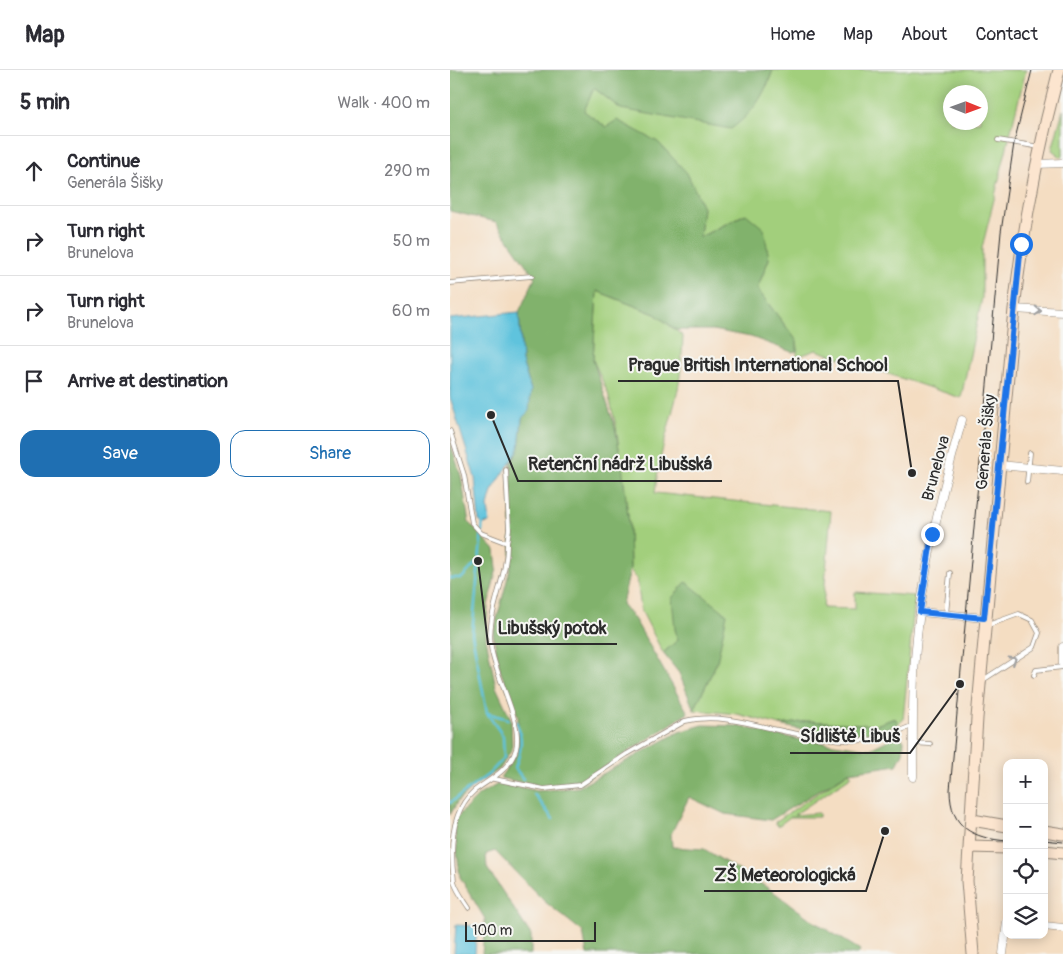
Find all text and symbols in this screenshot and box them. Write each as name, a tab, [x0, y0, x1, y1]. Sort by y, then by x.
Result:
text: Map	[25, 20, 65, 49]
text: Home	[770, 23, 815, 46]
text: Map	[843, 23, 873, 46]
text: About	[901, 23, 947, 46]
text: Contact	[975, 23, 1038, 46]
north arrow	[943, 85, 988, 130]
text: 5 min	[20, 89, 70, 116]
text: Walk · 400 m	[337, 93, 430, 113]
text: Continue	[67, 149, 140, 173]
icon: ahead	[20, 157, 48, 185]
text: 290 m	[384, 161, 430, 181]
text: Generála Šišky	[67, 173, 163, 193]
text: Turn right	[67, 219, 145, 243]
icon: right	[20, 227, 48, 255]
text: 50 m	[393, 231, 430, 251]
route start	[1010, 233, 1033, 256]
text: Brunelova	[67, 243, 134, 263]
text: Turn right	[67, 289, 145, 313]
icon: right	[20, 297, 48, 325]
text: 60 m	[392, 301, 430, 321]
one-way arrow	[1034, 306, 1042, 317]
text: Brunelova	[67, 313, 134, 333]
callout: Prague British International School	[618, 348, 898, 381]
text: Prague British International School	[628, 354, 888, 377]
icon: arrive	[20, 367, 48, 395]
text: Arrive at destination	[67, 369, 228, 393]
street label: Generála Šišky	[971, 393, 1000, 491]
button: Save	[20, 430, 220, 477]
button: Share	[230, 430, 430, 477]
street label: Brunelova	[918, 433, 954, 503]
callout: Retenční nádrž Libušská	[518, 448, 722, 481]
text: Retenční nádrž Libušská	[528, 453, 713, 476]
route end	[921, 523, 944, 546]
callout: Libušský potok	[488, 611, 617, 644]
text: Libušský potok	[497, 617, 607, 640]
one-way arrow	[1007, 657, 1016, 667]
callout: Sídliště Libuš	[790, 720, 910, 753]
text: Sídliště Libuš	[800, 725, 901, 748]
map controls	[1003, 759, 1048, 939]
button: +	[1003, 759, 1048, 804]
button: −	[1003, 804, 1048, 849]
button: locate	[1003, 849, 1048, 894]
callout: ZŠ Meteorologická	[704, 858, 866, 891]
text: ZŠ Meteorologická	[714, 863, 856, 887]
button: layers	[1003, 894, 1048, 939]
scale bar	[465, 919, 596, 942]
text: 100 m	[472, 922, 512, 939]

